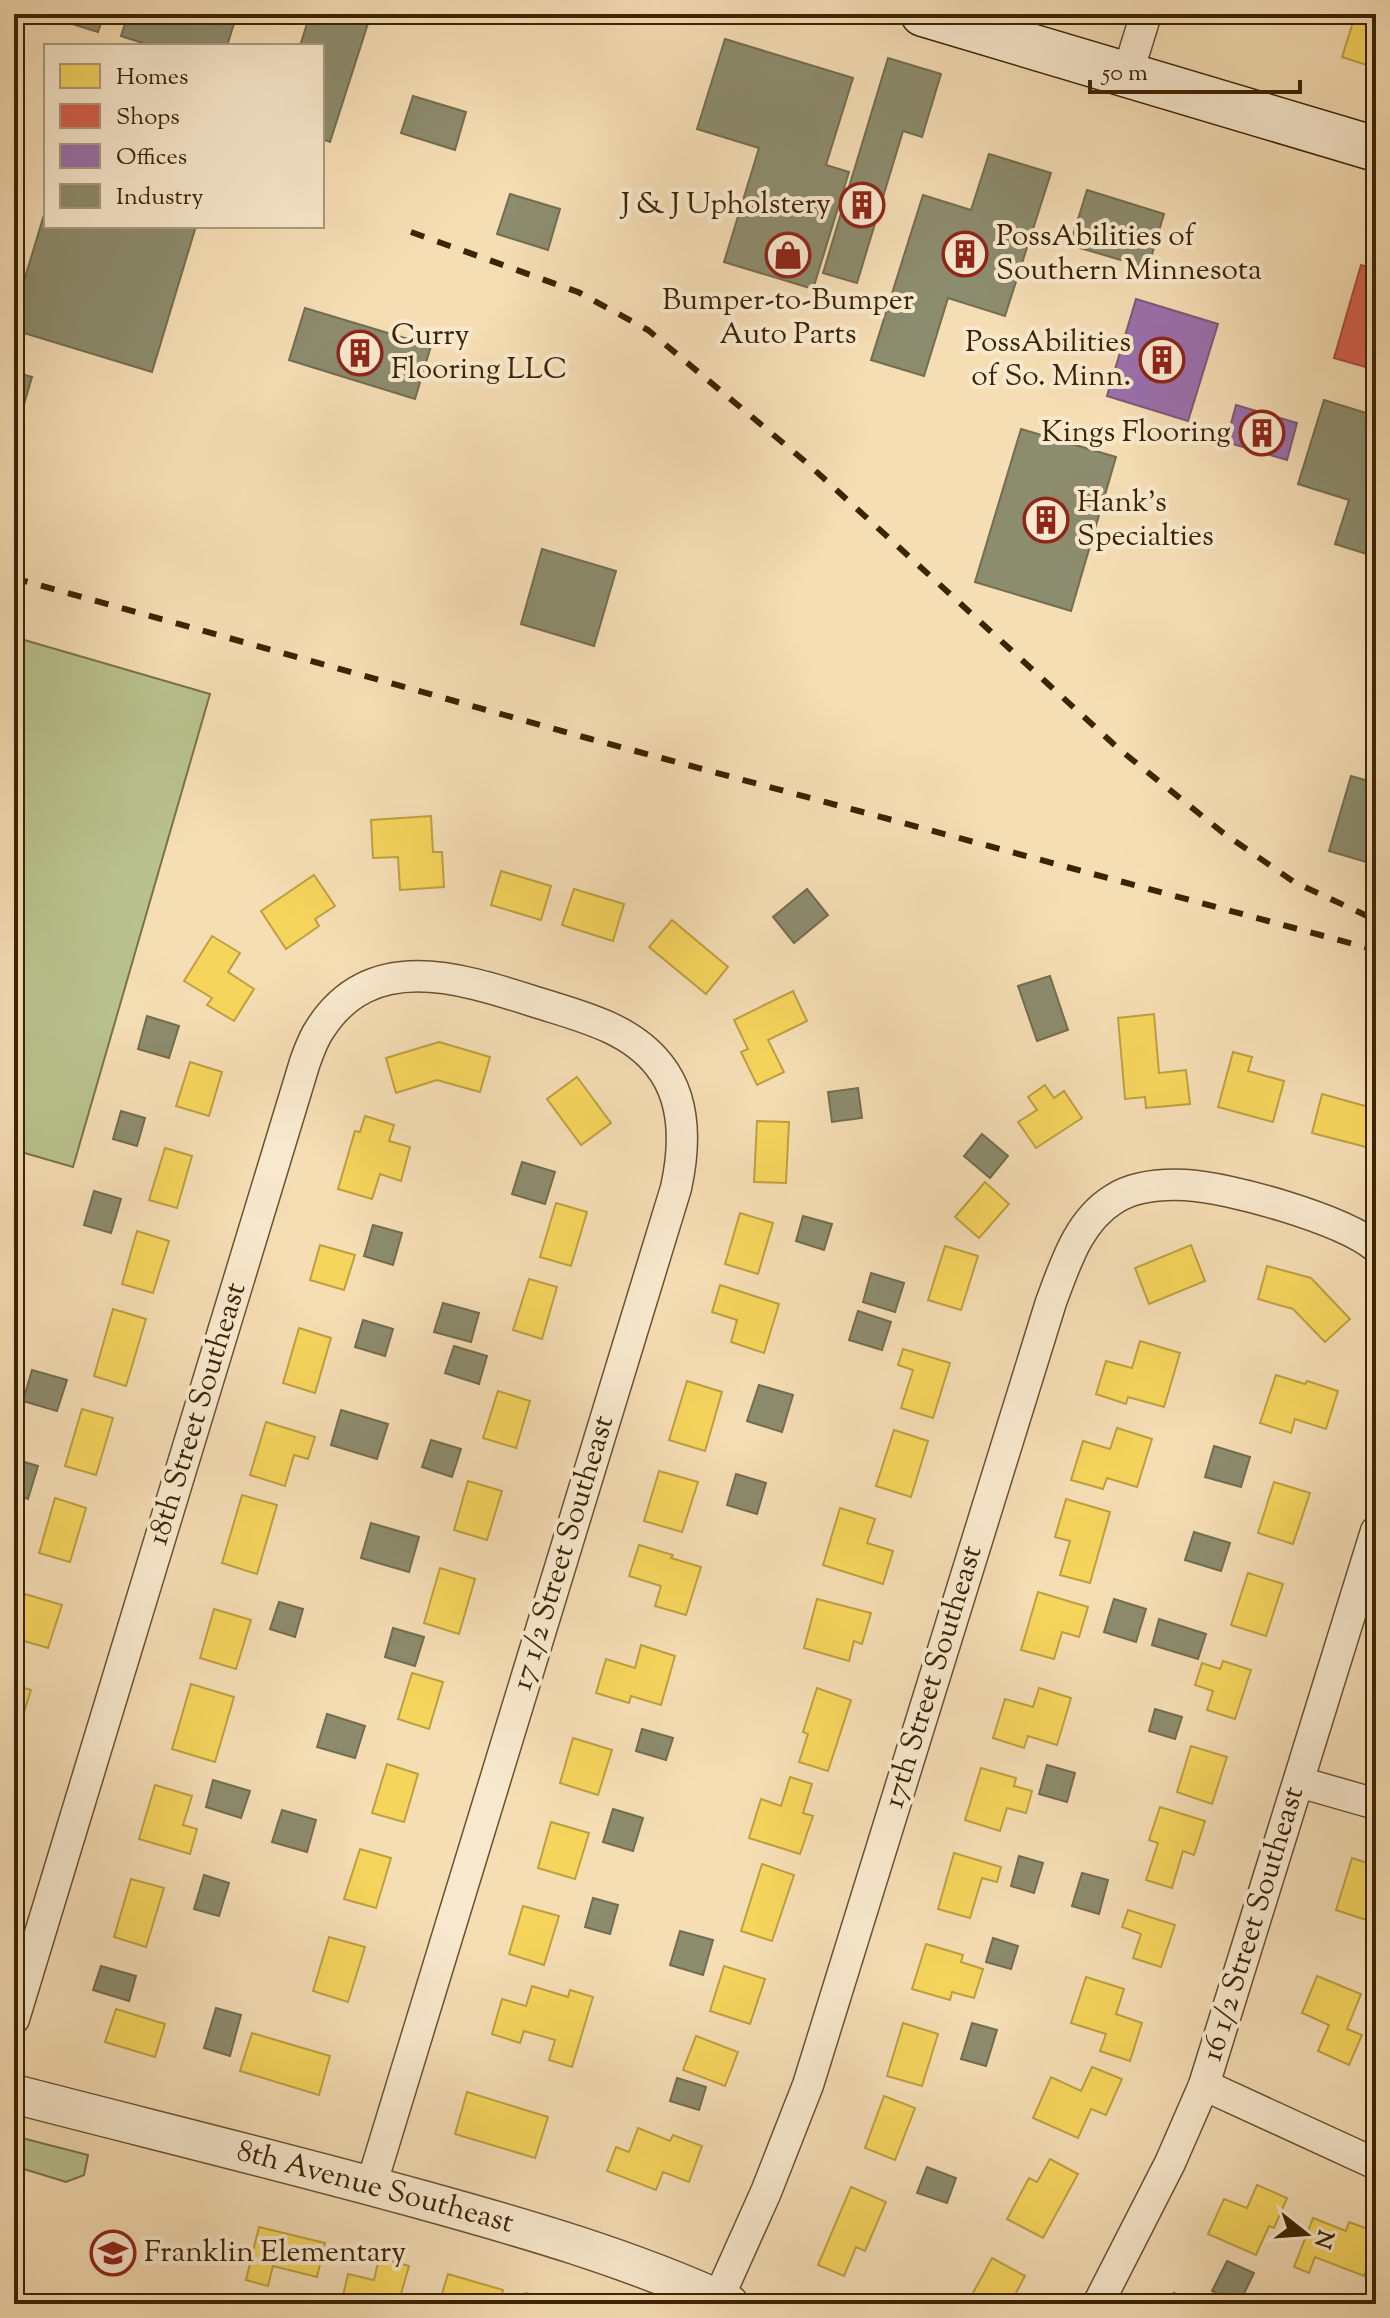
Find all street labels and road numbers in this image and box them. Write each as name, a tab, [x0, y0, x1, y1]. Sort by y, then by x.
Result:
street label: 18th Street Southeast	[138, 1278, 258, 1550]
street label: 17 1/2 Street Southeast	[502, 1410, 626, 1696]
street label: 17th Street Southeast	[874, 1540, 994, 1814]
street label: 16 1/2 Street Southeast	[1192, 1781, 1316, 2067]
street label: 8th Avenue Southeast	[232, 2130, 518, 2246]

